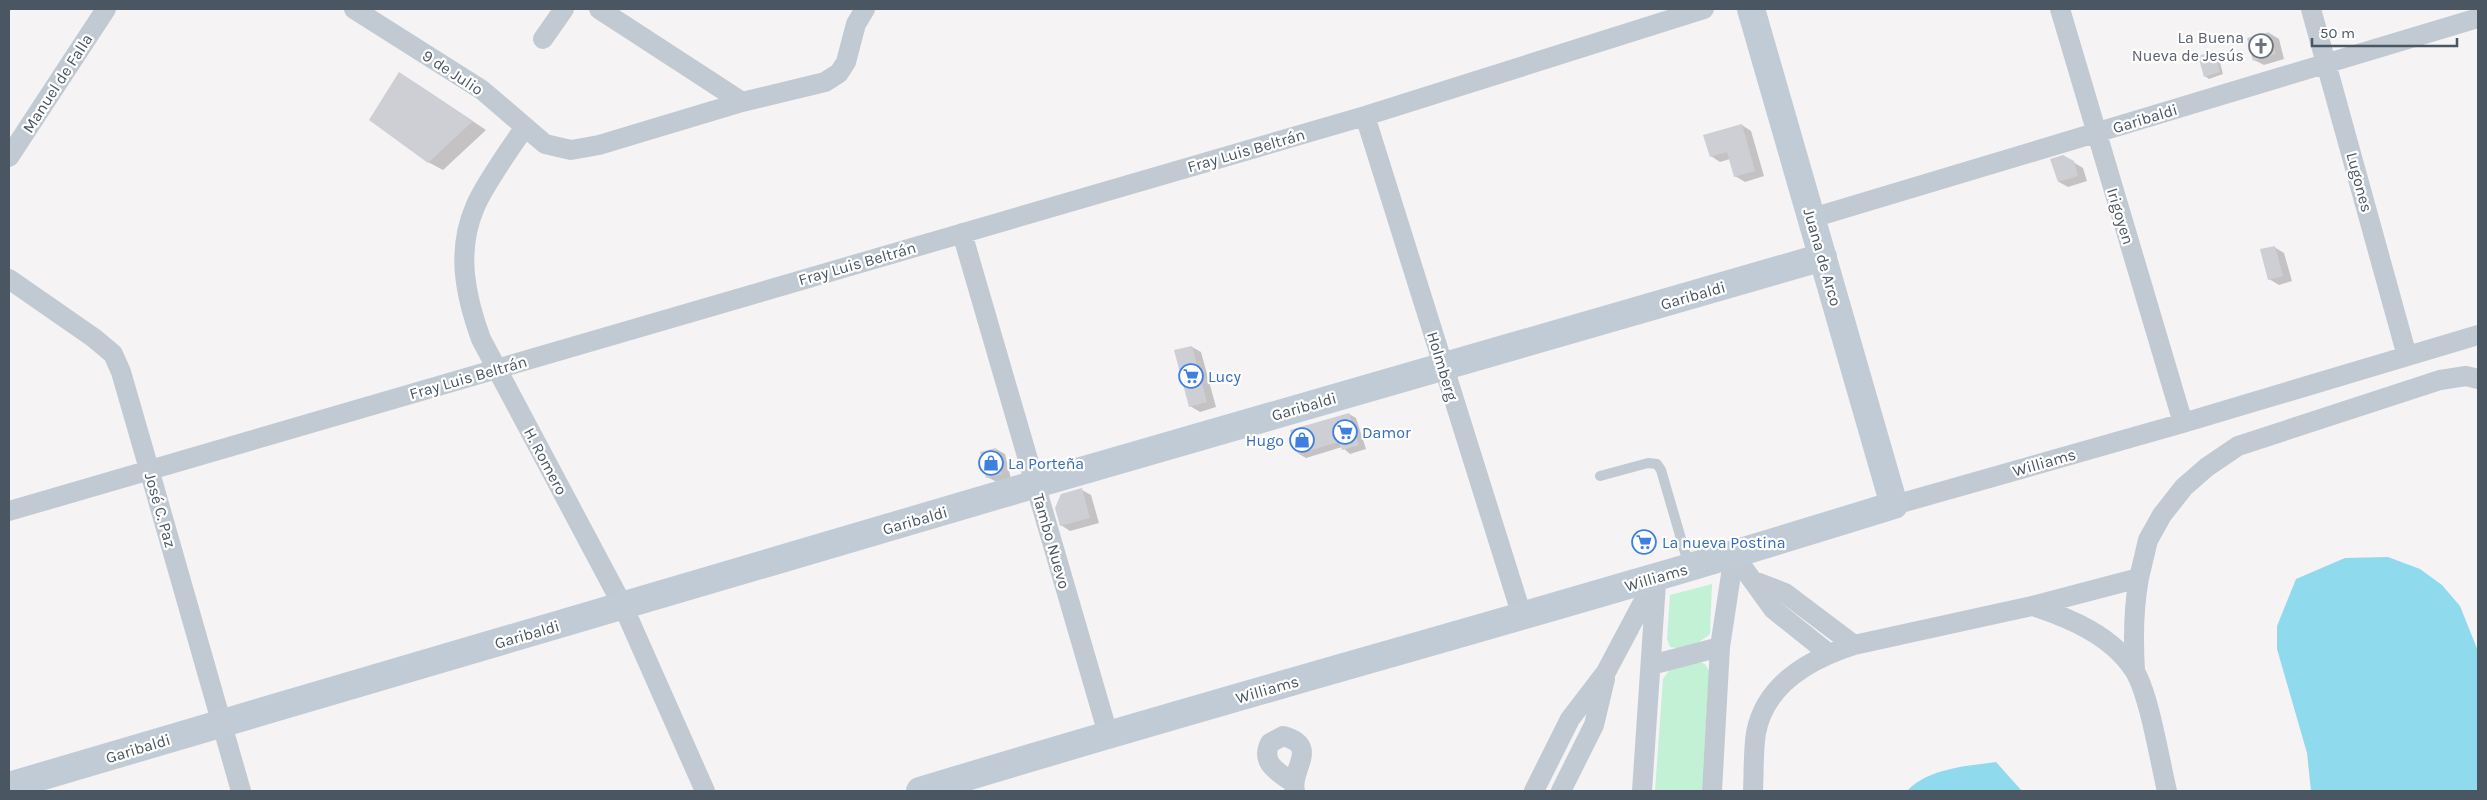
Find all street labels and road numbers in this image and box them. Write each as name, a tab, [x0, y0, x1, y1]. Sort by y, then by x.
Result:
street label: Manuel de Falla	[18, 30, 97, 136]
street label: 9 de Julio	[419, 46, 487, 99]
street label: Garibaldi	[2110, 100, 2180, 137]
street label: Fray Luis Beltrán	[1185, 125, 1307, 176]
street label: Lugones	[2342, 150, 2377, 214]
street label: Irigoyen	[2103, 186, 2138, 247]
street label: Juana de Arco	[1800, 206, 1846, 308]
street label: Fray Luis Beltrán	[796, 238, 918, 289]
street label: Garibaldi	[1658, 277, 1728, 314]
street label: Holmberg	[1423, 329, 1462, 403]
street label: Fray Luis Beltrán	[407, 352, 529, 403]
street label: Garibaldi	[1269, 388, 1339, 425]
street label: H. Romero	[520, 424, 571, 498]
street label: Williams	[2010, 444, 2078, 481]
street label: José C. Paz	[141, 470, 180, 550]
street label: Tambo Nuevo	[1029, 491, 1074, 591]
street label: Garibaldi	[880, 502, 950, 539]
street label: Williams	[1622, 559, 1690, 596]
street label: Garibaldi	[492, 616, 562, 653]
street label: Williams	[1233, 671, 1301, 708]
street label: Garibaldi	[103, 730, 173, 767]

